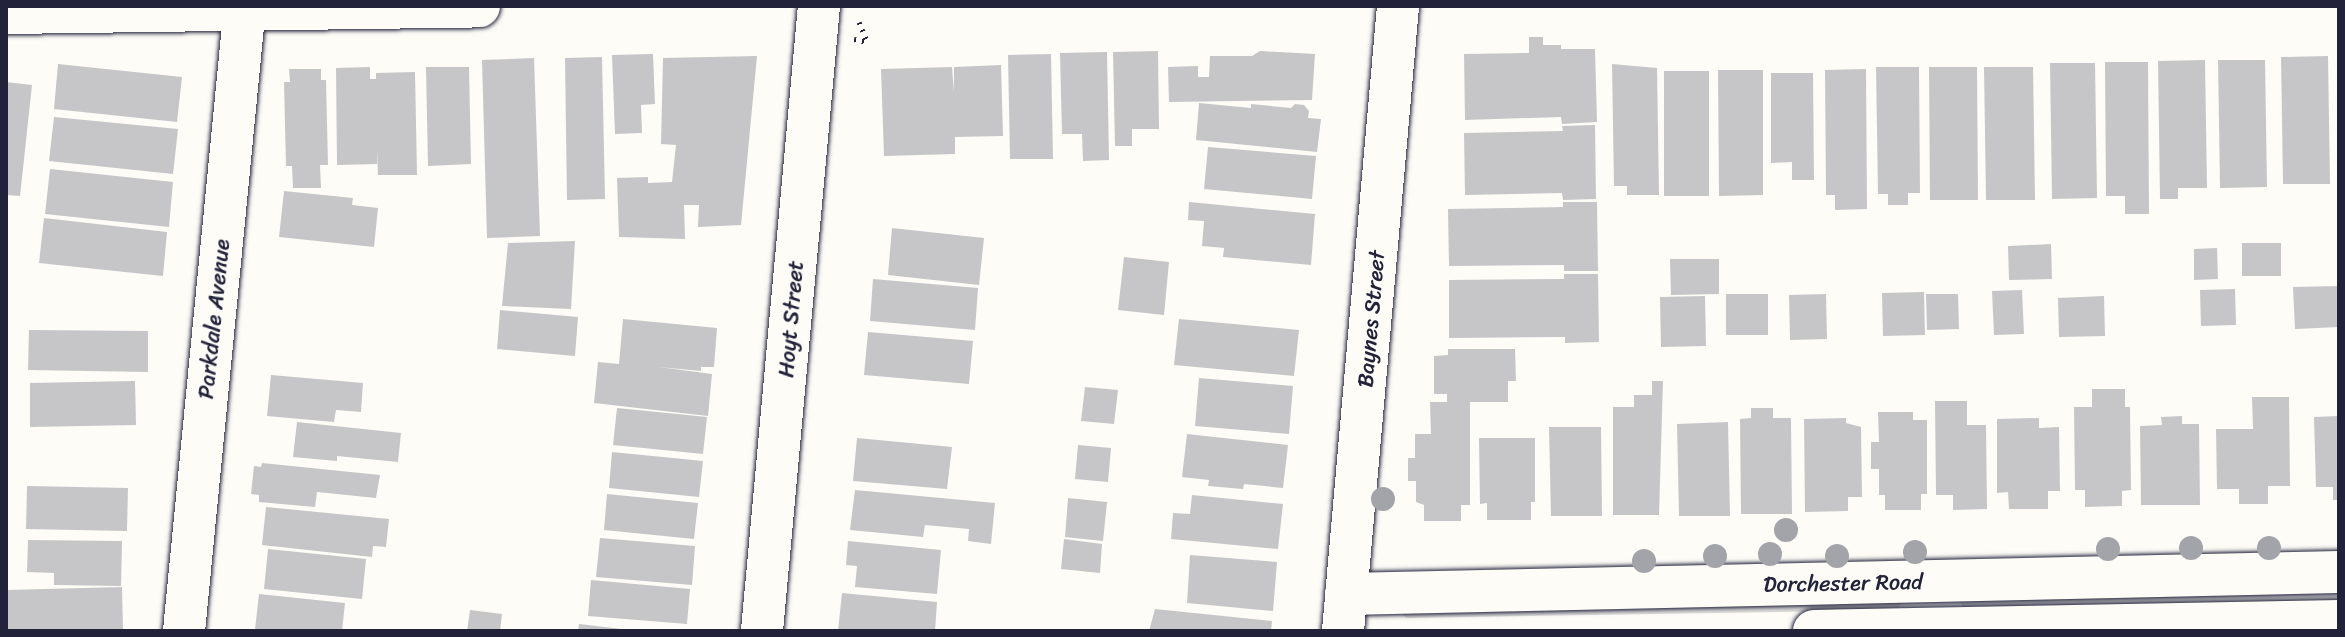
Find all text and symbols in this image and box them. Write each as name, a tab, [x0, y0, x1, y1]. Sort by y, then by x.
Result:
street label: Parkdale Avenue	[192, 238, 236, 400]
street label: Baynes Street	[1352, 249, 1390, 389]
street label: Hoyt Street	[773, 259, 809, 379]
street label: Dorchester Road	[1763, 568, 1923, 598]

